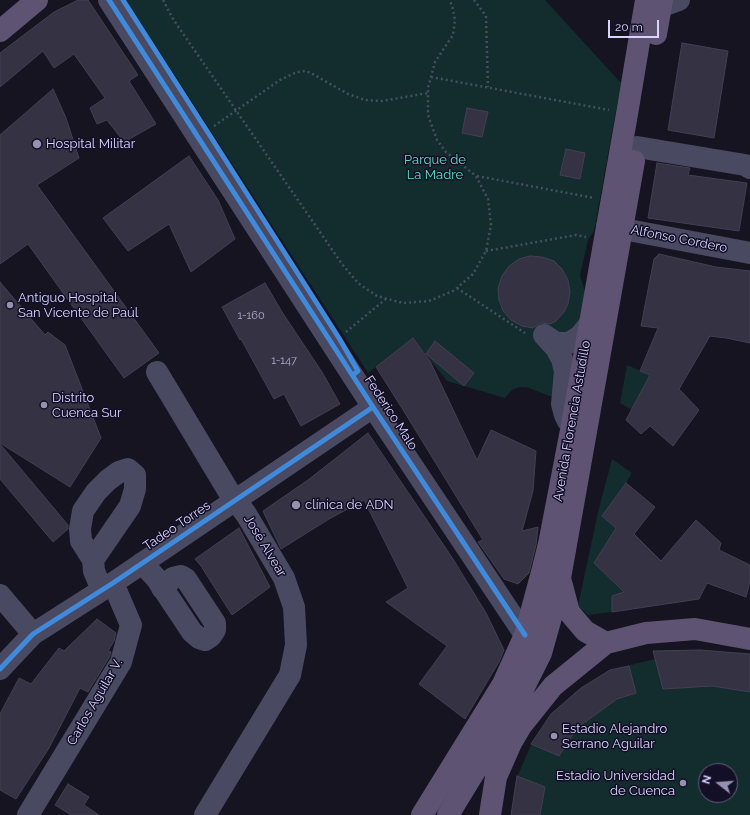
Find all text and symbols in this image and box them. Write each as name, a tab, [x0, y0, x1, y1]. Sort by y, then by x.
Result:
scale bar	[610, 12, 661, 38]
text: 20 m	[615, 20, 643, 34]
place label: Hospital Militar	[46, 136, 135, 152]
marker: Hospital Militar	[31, 138, 43, 150]
park label: Parque de La Madre	[404, 152, 466, 183]
street label: Alfonso Cordero	[629, 222, 729, 256]
place label: Antiguo Hospital San Vicente de Paúl	[18, 290, 138, 321]
marker: Antiguo Hospital San Vicente de Paúl	[5, 300, 15, 310]
house number: 1-160	[237, 309, 265, 323]
street label: Avenida Florencia Astudillo	[550, 339, 594, 503]
house number: 1-147	[271, 354, 297, 368]
street label: Federico Malo	[361, 373, 421, 453]
place label: Distrito Cuenca Sur	[52, 390, 122, 421]
marker: Distrito Cuenca Sur	[39, 400, 49, 410]
place label: clínica de ADN	[305, 497, 394, 513]
street label: Tadeo Torres	[141, 498, 213, 554]
marker: clínica de ADN	[290, 499, 302, 511]
street label: José Alvear	[241, 512, 289, 580]
street label: Carlos Aguilar V.	[64, 656, 126, 748]
place label: Estadio Alejandro Serrano Aguilar	[562, 721, 667, 752]
marker: Estadio Alejandro Serrano Aguilar	[549, 731, 559, 741]
north arrow	[698, 763, 738, 803]
place label: Estadio Universidad de Cuenca	[556, 768, 675, 799]
text: N	[700, 774, 714, 786]
marker: Estadio Universidad de Cuenca	[678, 778, 688, 788]

